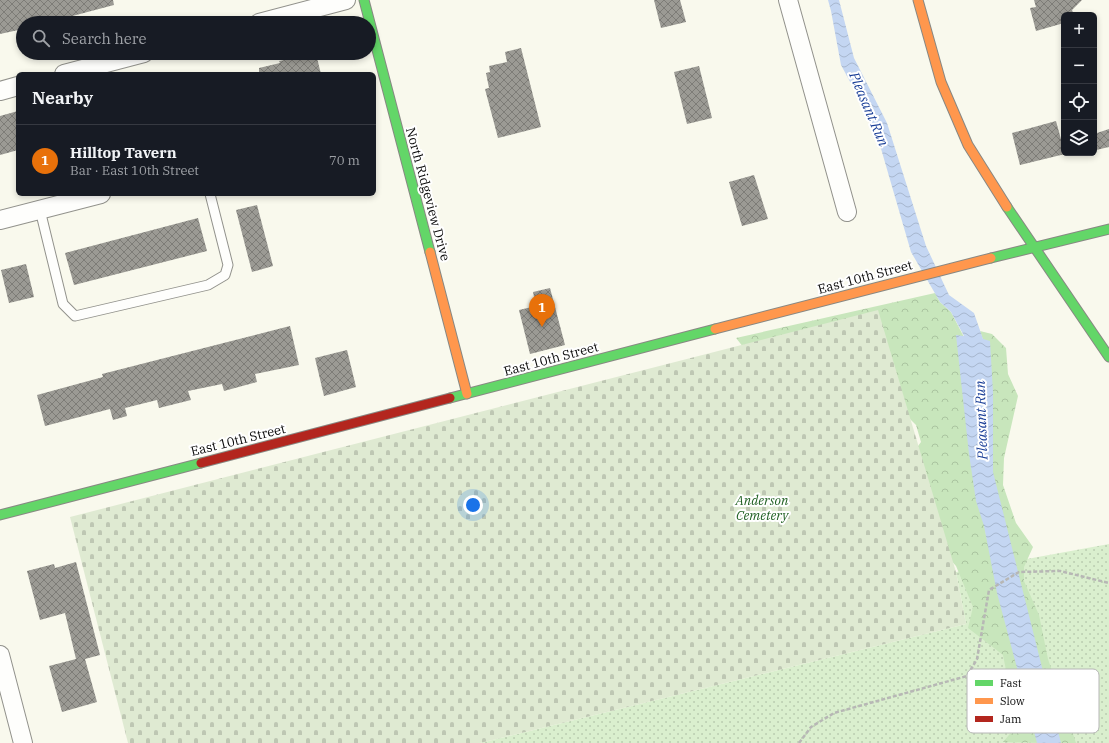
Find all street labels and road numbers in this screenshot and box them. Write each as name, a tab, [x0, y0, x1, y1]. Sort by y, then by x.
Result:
street label: North Ridgeview Drive	[402, 125, 454, 263]
street label: East 10th Street	[816, 256, 915, 298]
street label: East 10th Street	[502, 338, 601, 380]
street label: East 10th Street	[189, 420, 288, 460]

